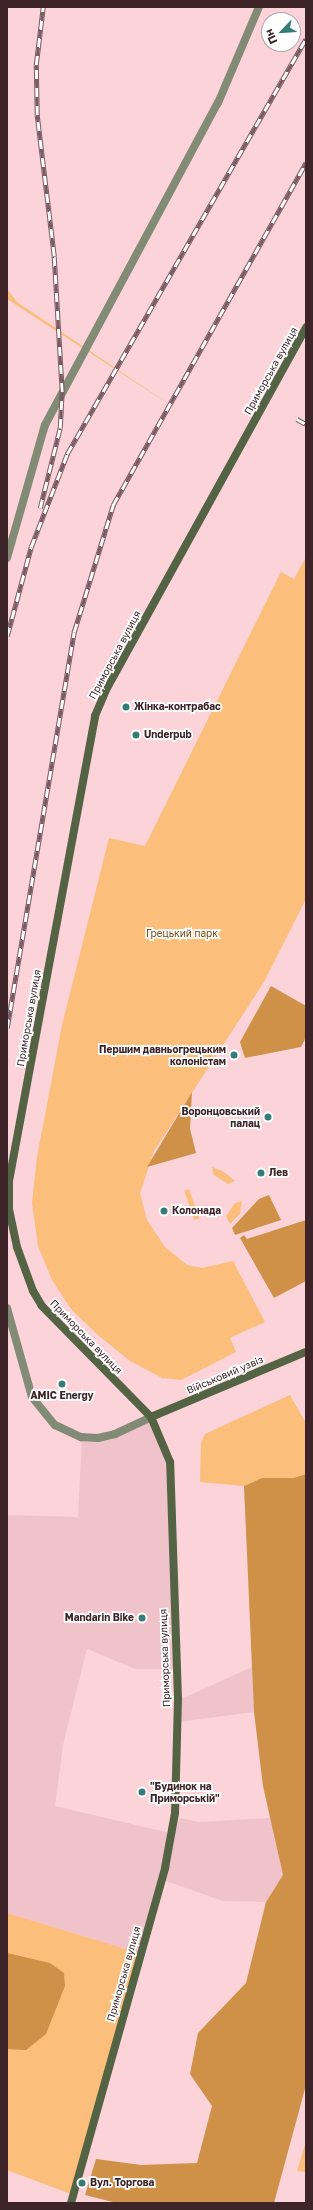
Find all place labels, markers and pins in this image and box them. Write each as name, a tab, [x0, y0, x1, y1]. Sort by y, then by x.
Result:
place label: Жінка-контрабас	[134, 701, 221, 713]
marker: Жінка-контрабас	[121, 702, 131, 712]
place label: Underpub	[144, 729, 192, 741]
marker: Underpub	[131, 730, 141, 740]
place label: Першим давньогрецьким колоністам	[99, 1043, 226, 1066]
marker: Першим давньогрецьким колоністам	[229, 1050, 239, 1060]
place label: Воронцовський палац	[181, 1105, 260, 1128]
marker: Воронцовський палац	[263, 1112, 273, 1122]
place label: Лев	[269, 1167, 288, 1179]
marker: Лев	[256, 1168, 266, 1178]
place label: Колонада	[172, 1205, 221, 1217]
marker: Колонада	[159, 1206, 169, 1216]
marker: AMIC Energy	[57, 1379, 67, 1389]
place label: AMIC Energy	[30, 1390, 94, 1402]
place label: Mandarin Bike	[65, 1612, 134, 1624]
marker: Mandarin Bike	[137, 1613, 147, 1623]
place label: "Будинок на Приморській"	[150, 1780, 220, 1804]
marker: "Будинок на Приморській"	[137, 1787, 147, 1797]
place label: Вул. Торгова	[90, 2177, 154, 2189]
marker: Вул. Торгова	[77, 2178, 87, 2188]

